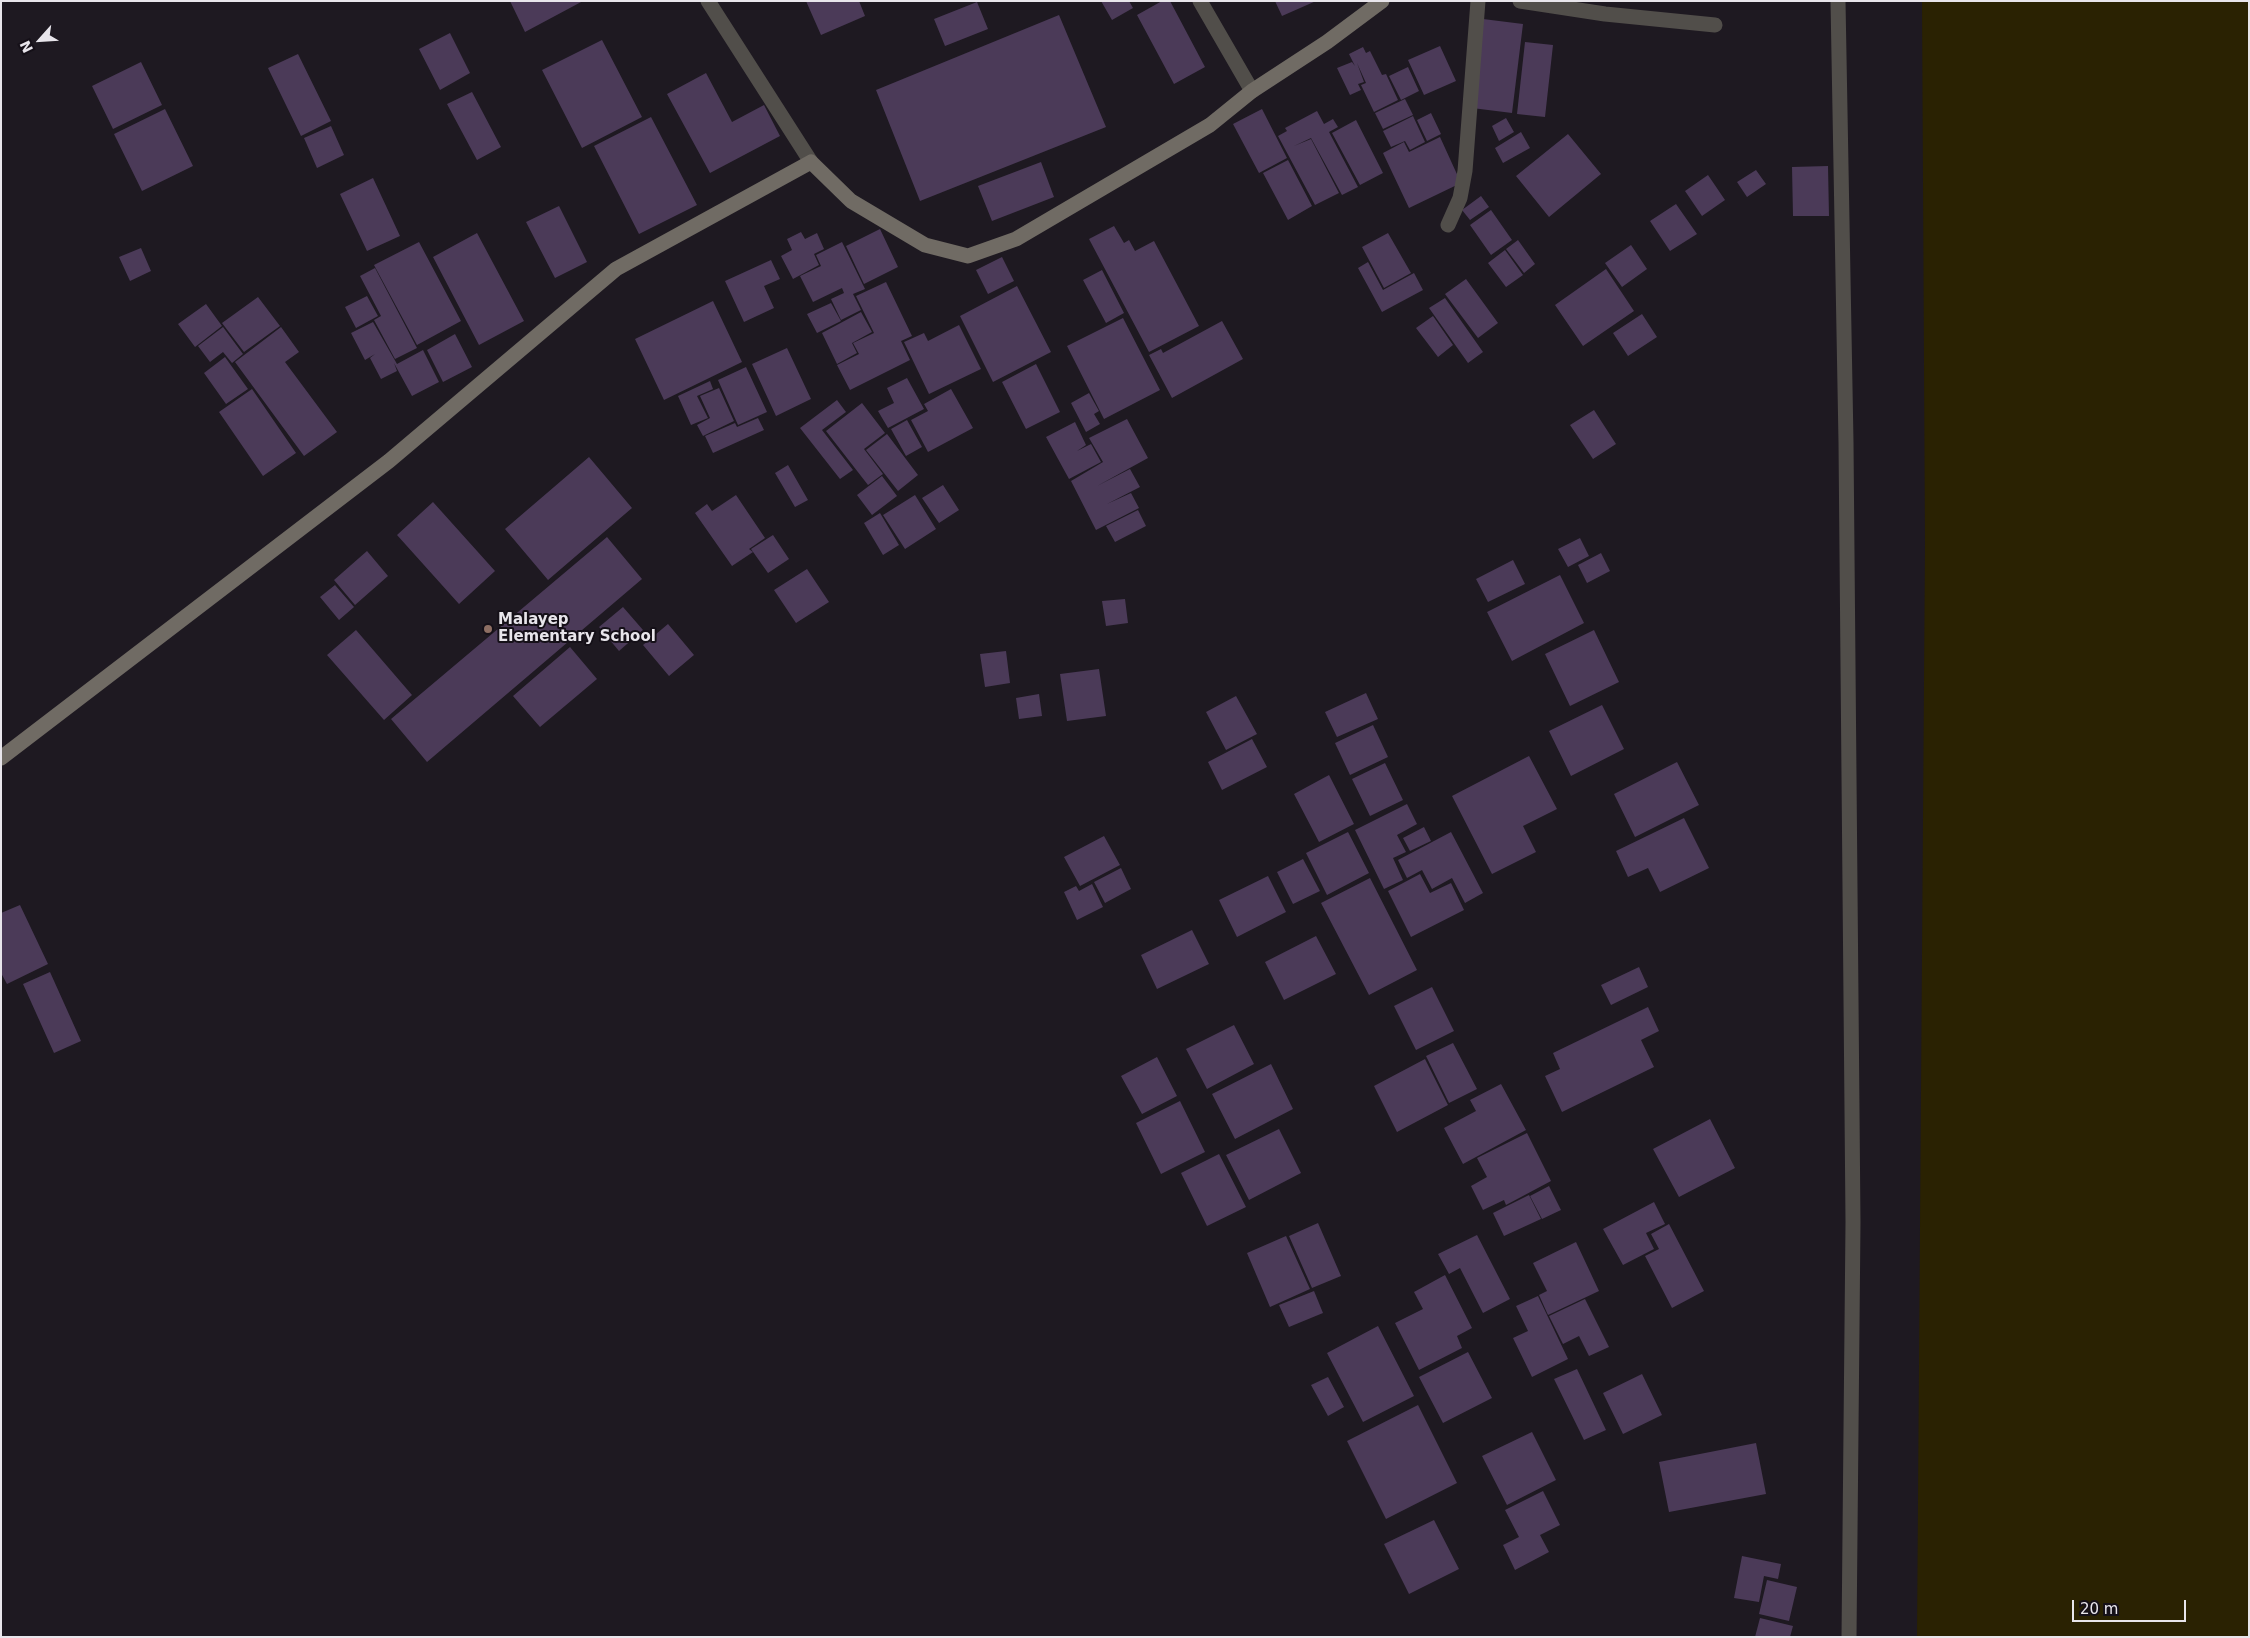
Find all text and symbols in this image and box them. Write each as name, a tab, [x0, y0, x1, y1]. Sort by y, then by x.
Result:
north arrow	[15, 15, 65, 65]
text: N	[17, 38, 36, 55]
place label: Malayep Elementary School	[498, 611, 656, 646]
marker: Malayep Elementary School	[482, 623, 494, 635]
scale bar	[2075, 1590, 2189, 1622]
text: 20 m	[2080, 1600, 2118, 1618]

